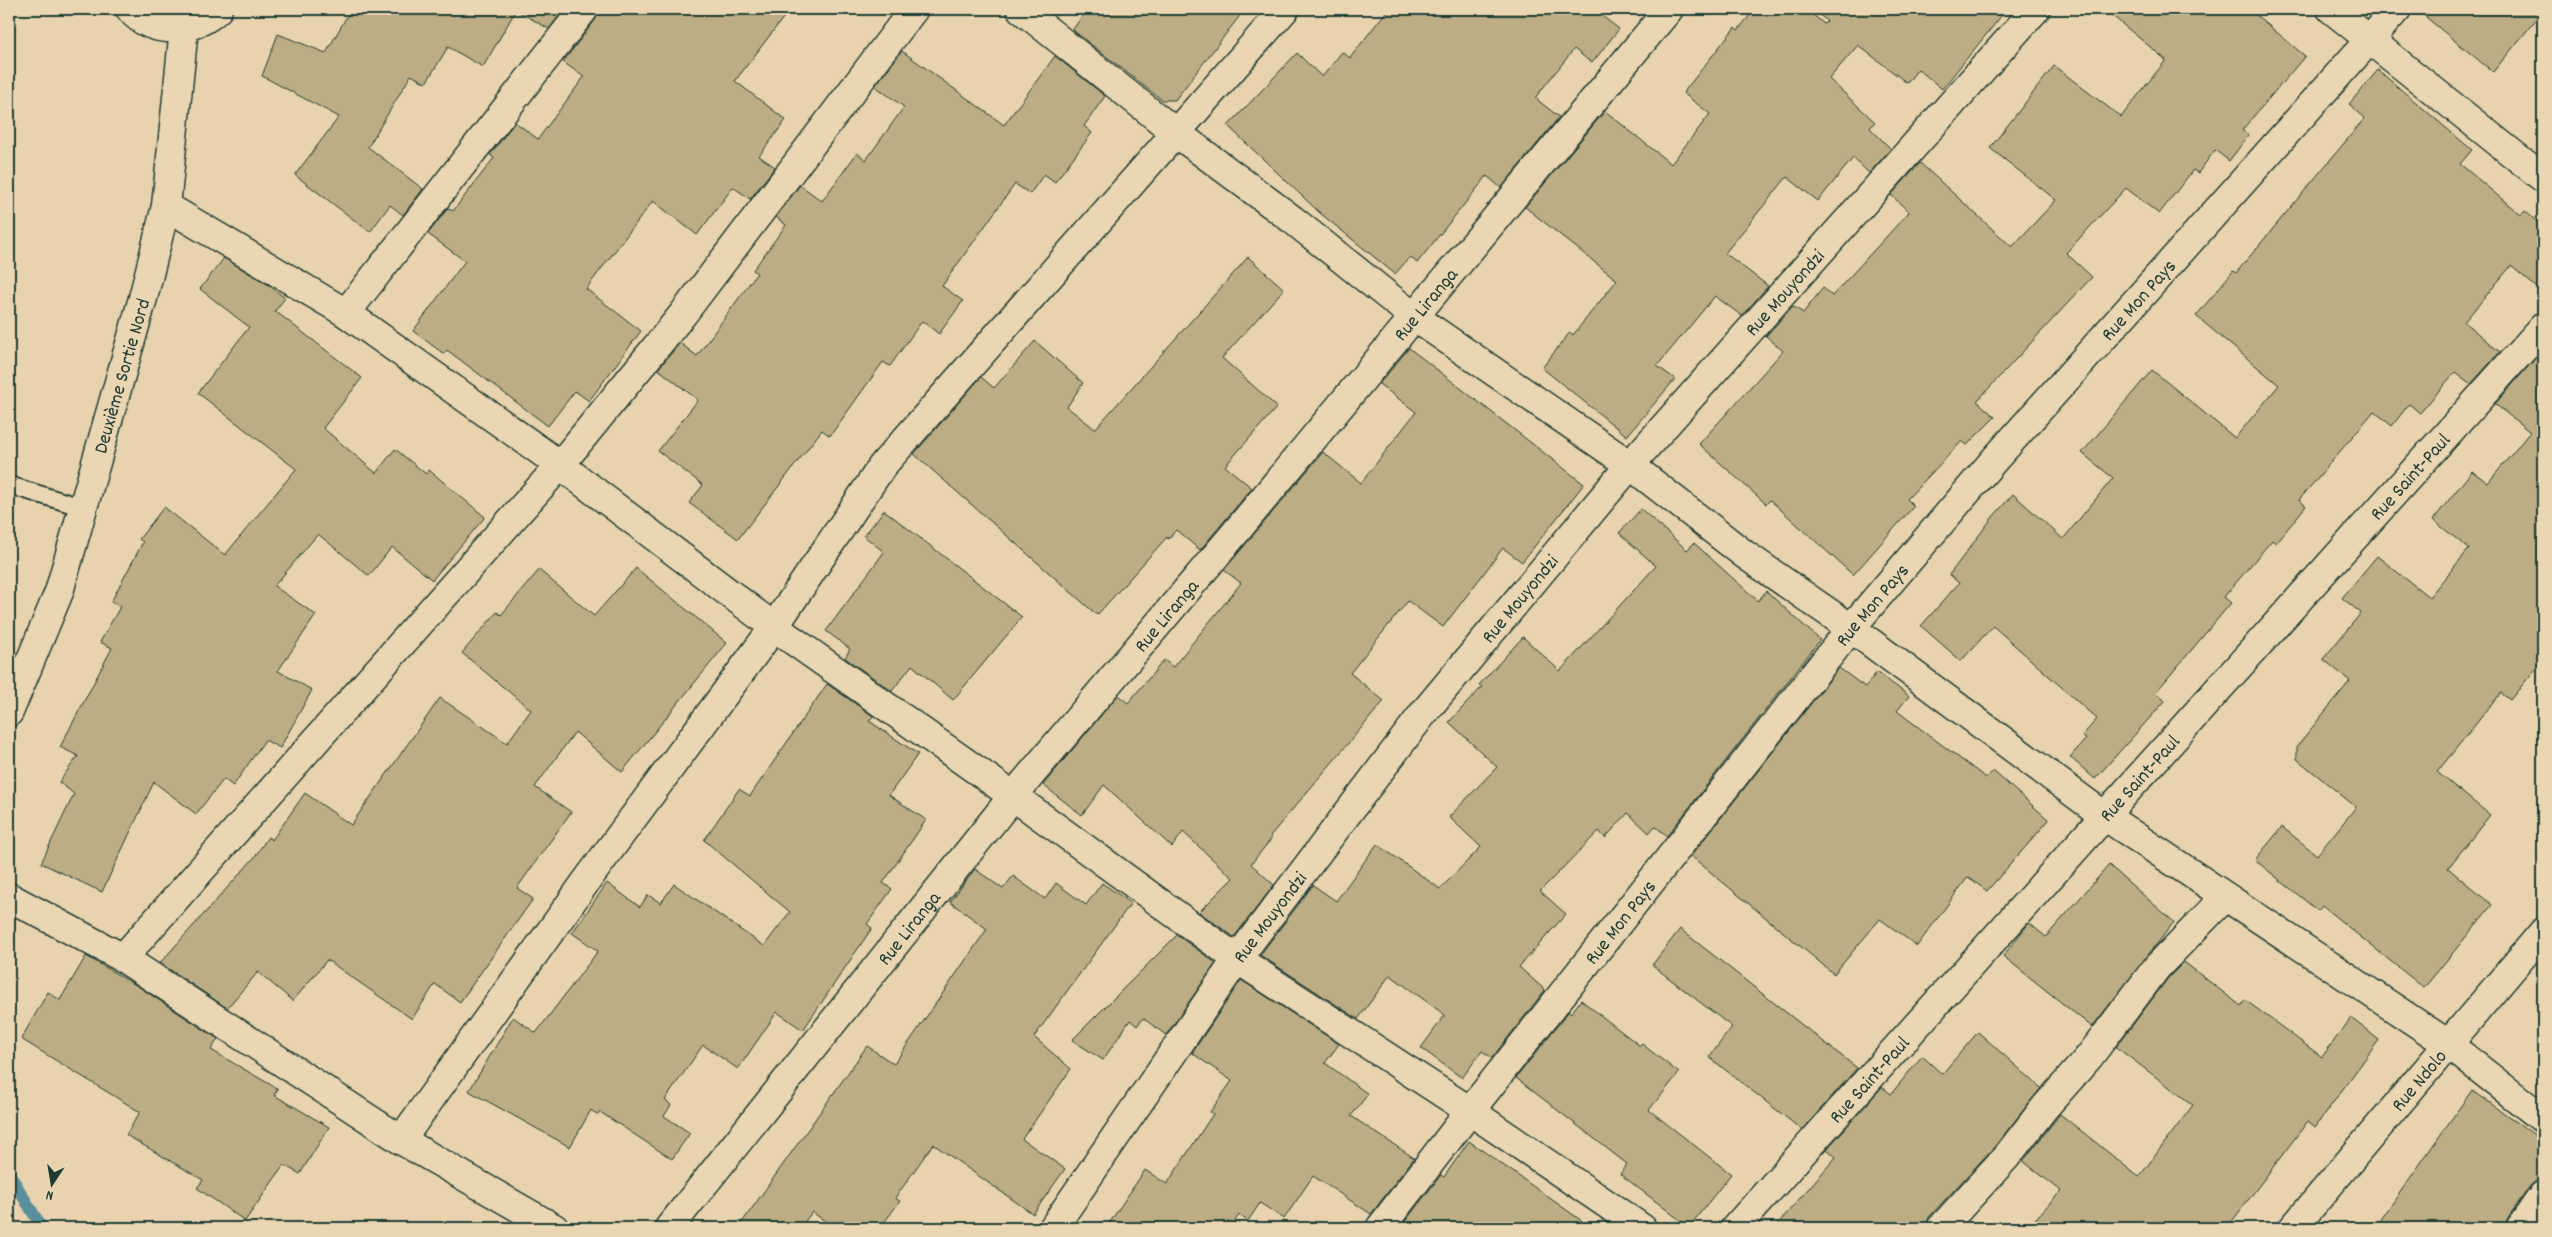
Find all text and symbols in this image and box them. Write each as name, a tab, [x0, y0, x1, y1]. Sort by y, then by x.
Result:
street label: Rue Mouyondzi	[1740, 244, 1833, 344]
street label: Rue Mon Pays	[2096, 254, 2184, 348]
street label: Rue Liranga	[1388, 262, 1466, 348]
street label: Deuxième Sortie Nord	[88, 296, 159, 457]
street label: Rue Saint-Paul	[2365, 428, 2459, 528]
street label: Rue Mouyondzi	[1476, 549, 1567, 651]
street label: Rue Mon Pays	[1830, 559, 1917, 654]
street label: Rue Liranga	[1129, 574, 1207, 660]
street label: Rue Saint-Paul	[2094, 729, 2188, 830]
street label: Rue Mouyondzi	[1228, 867, 1315, 970]
street label: Rue Mon Pays	[1579, 875, 1664, 972]
street label: Rue Liranga	[872, 886, 949, 973]
street label: Rue Saint-Paul	[1824, 1031, 1918, 1131]
street label: Rue Ndolo	[2386, 1044, 2455, 1119]
north arrow	[28, 1160, 78, 1210]
text: N	[44, 1184, 55, 1205]

